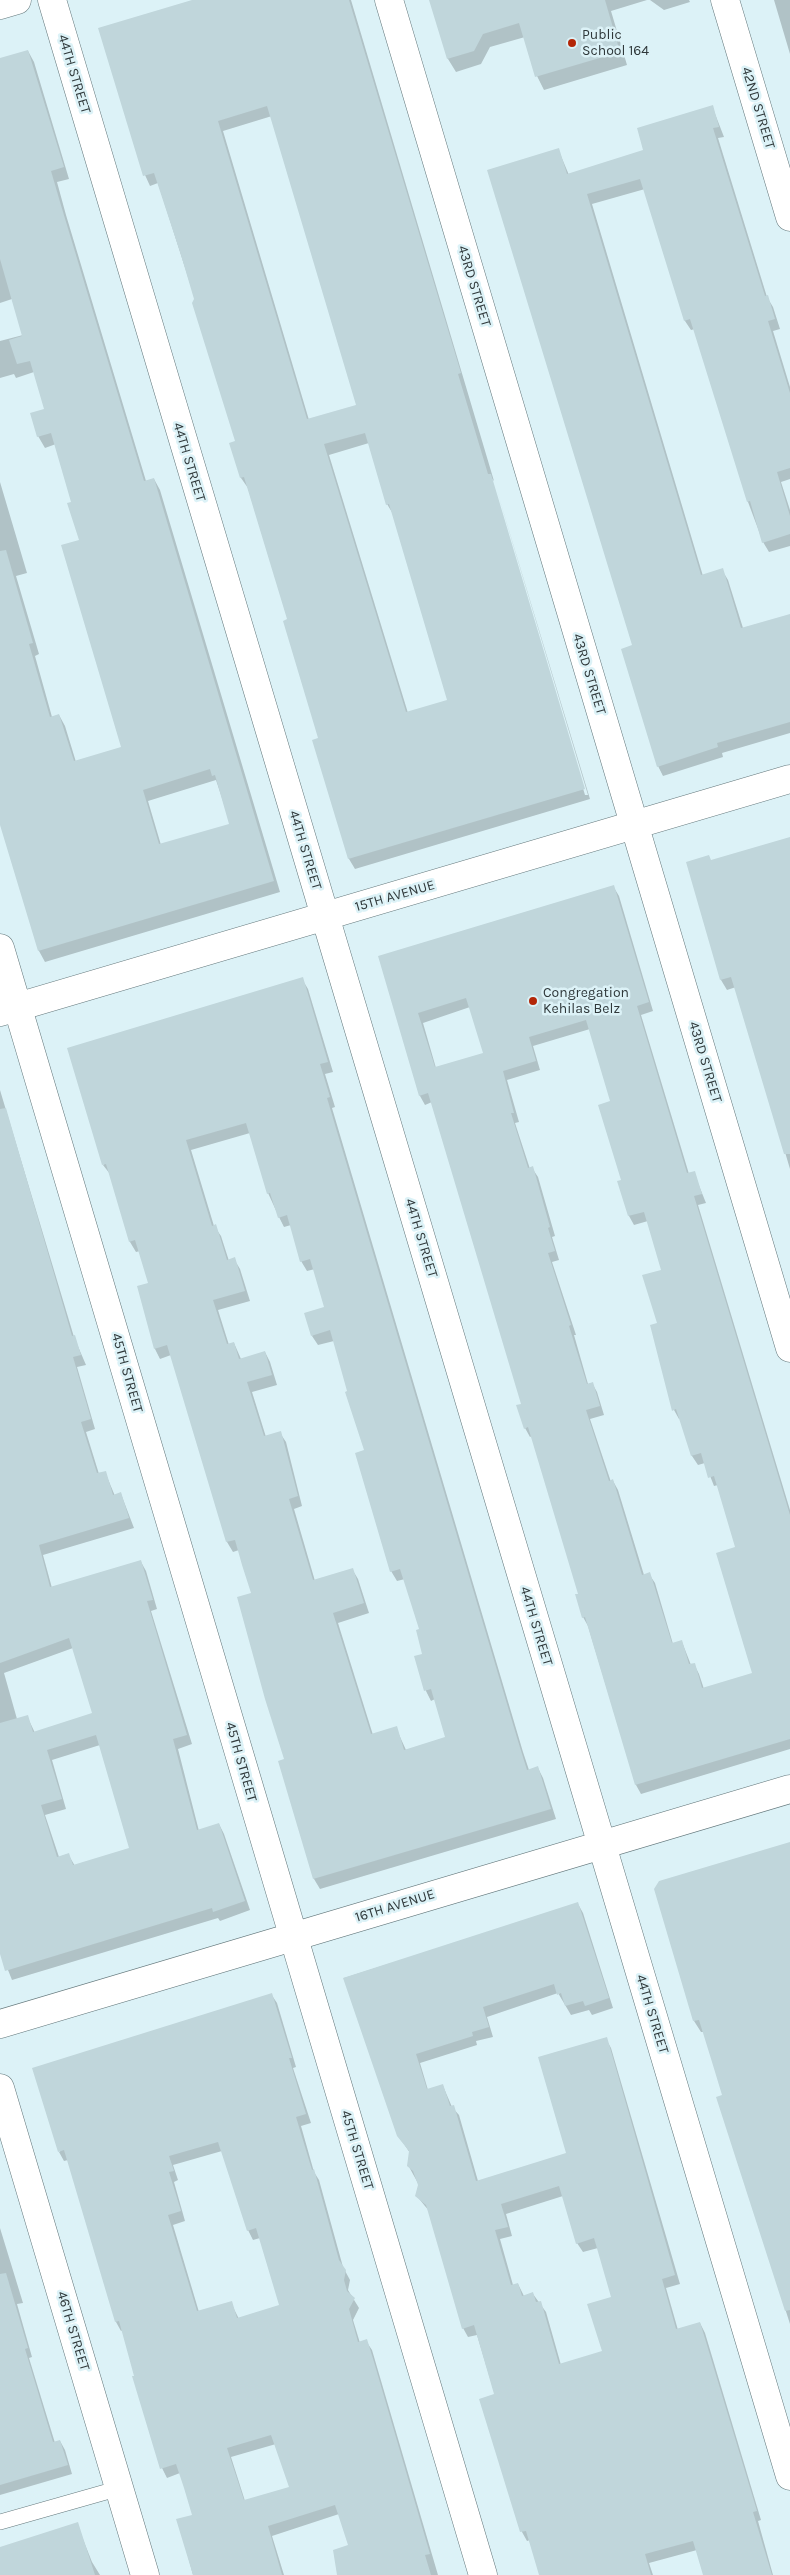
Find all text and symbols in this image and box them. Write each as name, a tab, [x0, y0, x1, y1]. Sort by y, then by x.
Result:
place label: Public School 164	[582, 27, 649, 59]
street label: 44TH STREET	[54, 32, 94, 116]
marker: Public School 164	[566, 37, 578, 49]
street label: 42ND STREET	[738, 65, 778, 151]
street label: 43RD STREET	[454, 243, 494, 329]
street label: 44TH STREET	[169, 420, 209, 504]
street label: 43RD STREET	[569, 631, 609, 717]
street label: 44TH STREET	[285, 808, 325, 892]
street label: 15TH AVENUE	[353, 877, 437, 915]
place label: Congregation Kehilas Belz	[543, 985, 629, 1018]
marker: Congregation Kehilas Belz	[527, 995, 539, 1007]
street label: 43RD STREET	[685, 1019, 725, 1105]
street label: 44TH STREET	[401, 1196, 441, 1280]
street label: 45TH STREET	[108, 1331, 146, 1415]
street label: 44TH STREET	[516, 1584, 556, 1668]
street label: 45TH STREET	[222, 1720, 260, 1804]
street label: 16TH AVENUE	[353, 1886, 437, 1926]
street label: 44TH STREET	[632, 1972, 672, 2056]
street label: 45TH STREET	[337, 2108, 377, 2192]
street label: 46TH STREET	[53, 2289, 93, 2373]

